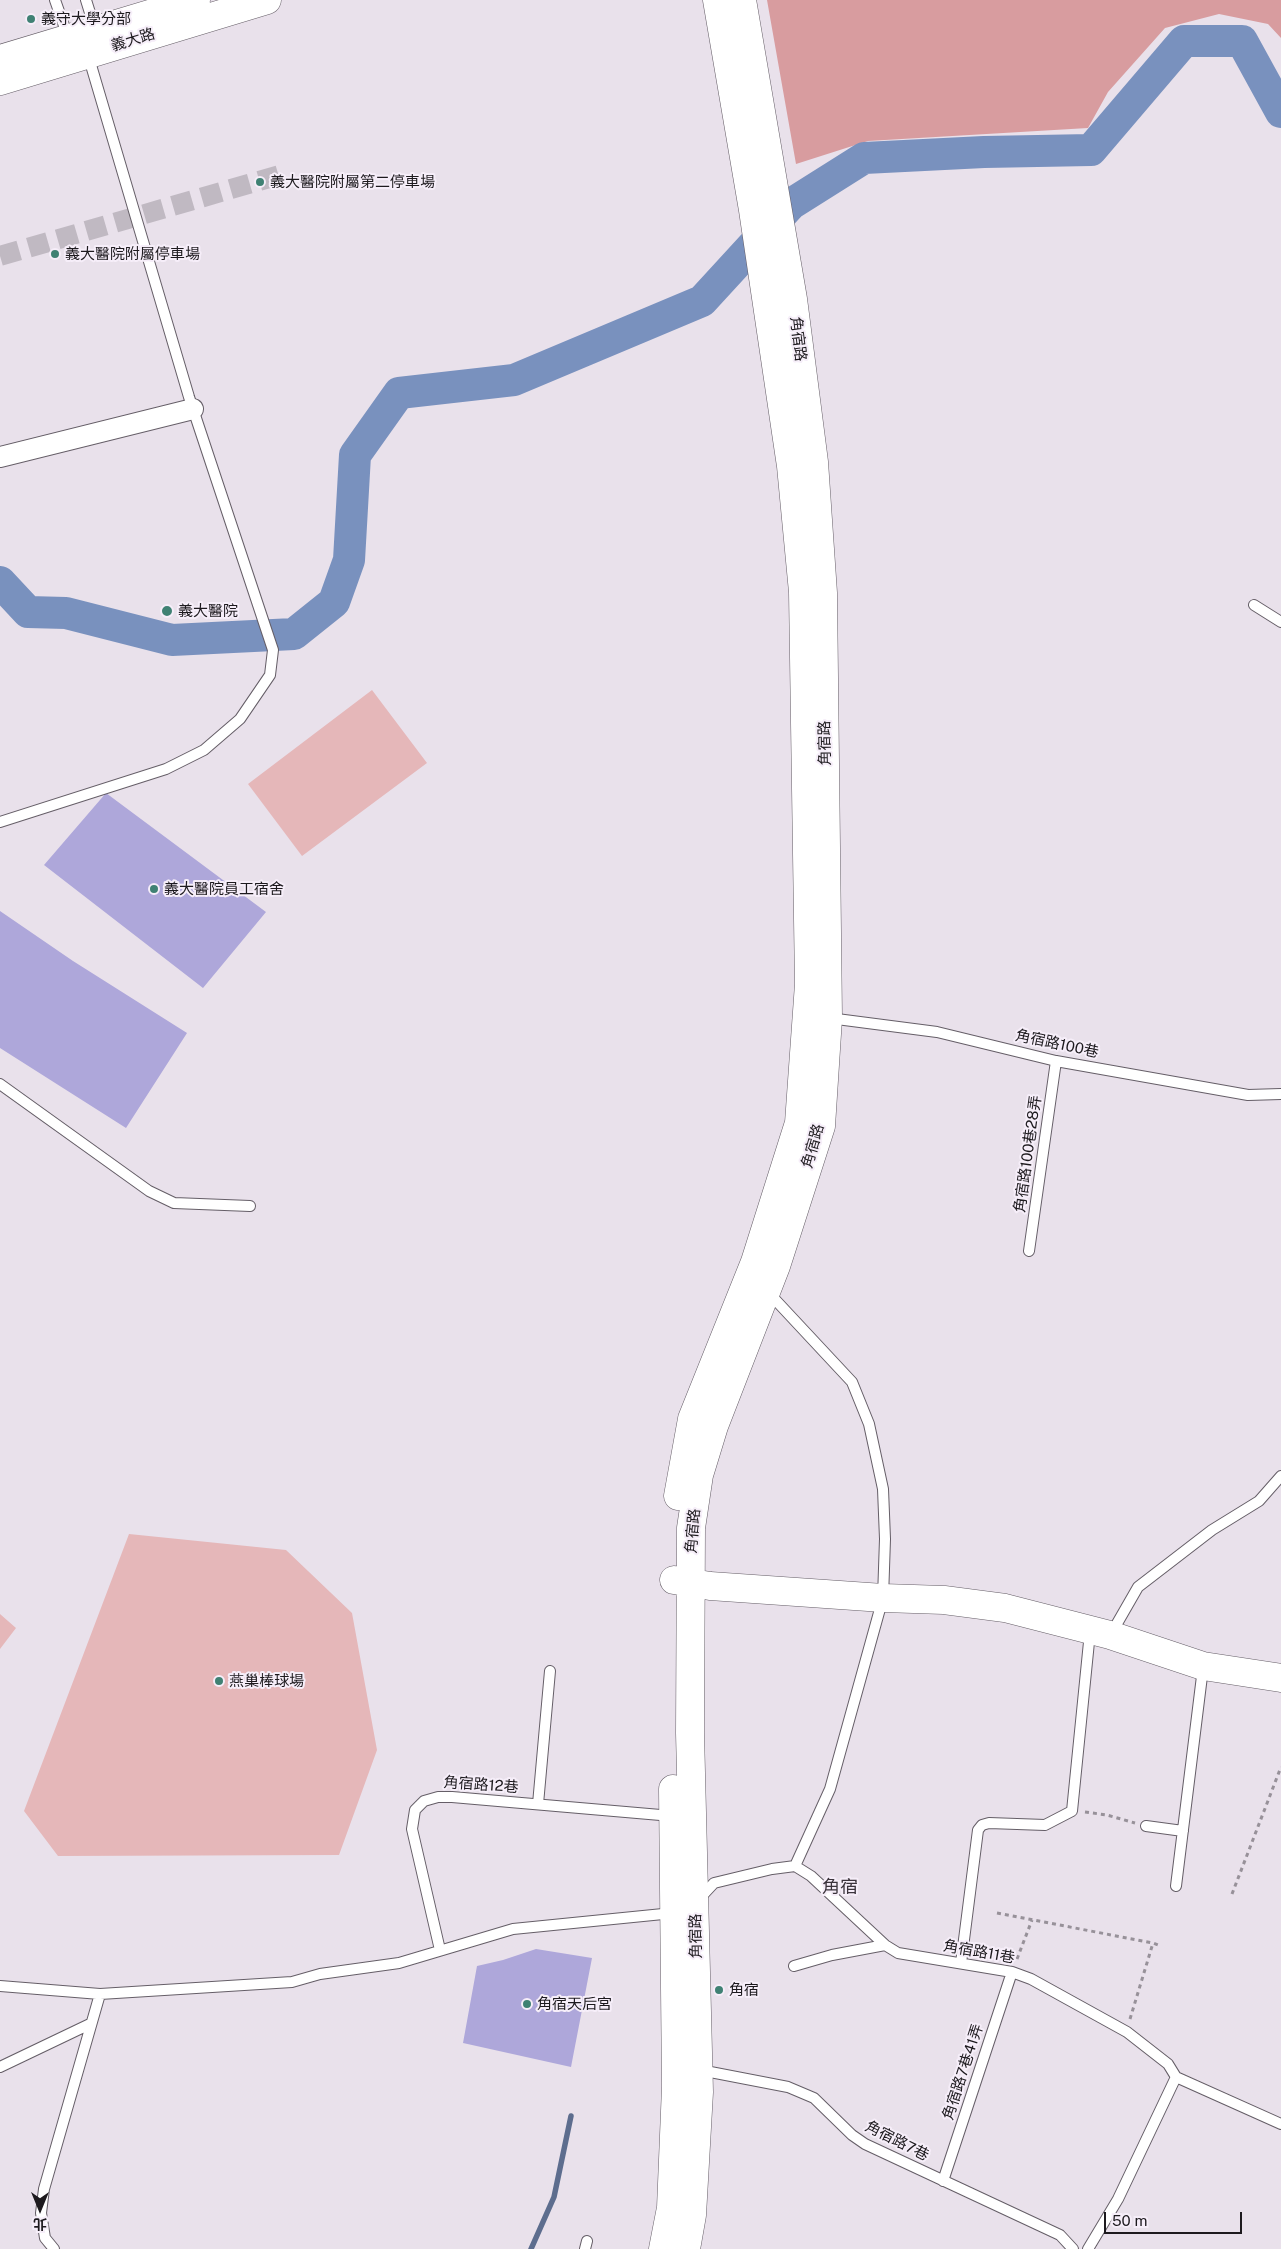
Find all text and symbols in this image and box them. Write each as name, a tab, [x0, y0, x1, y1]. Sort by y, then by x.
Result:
place label: 義守大學分部	[41, 10, 131, 28]
marker: 義守大學分部	[25, 13, 37, 25]
street label: 義大路	[109, 25, 157, 55]
place label: 義大醫院附屬第二停車場	[270, 173, 435, 191]
marker: 義大醫院附屬第二停車場	[254, 176, 266, 188]
place label: 義大醫院附屬停車場	[65, 245, 200, 263]
marker: 義大醫院附屬停車場	[49, 248, 61, 260]
street label: 角宿路	[786, 316, 810, 362]
place label: 義大醫院	[178, 602, 238, 620]
marker: 義大醫院	[160, 604, 174, 618]
street label: 角宿路	[816, 720, 834, 766]
place label: 義大醫院員工宿舍	[164, 880, 284, 898]
marker: 義大醫院員工宿舍	[148, 883, 160, 895]
street label: 角宿路100巷	[1014, 1026, 1100, 1062]
street label: 角宿路100巷28弄	[1011, 1094, 1045, 1214]
street label: 角宿路	[798, 1122, 828, 1170]
street label: 角宿路	[682, 1508, 704, 1554]
place label: 燕巢棒球場	[229, 1672, 304, 1690]
marker: 燕巢棒球場	[213, 1675, 225, 1687]
street label: 角宿路12巷	[443, 1773, 519, 1797]
district label: 角宿	[822, 1876, 858, 1898]
street label: 角宿路	[687, 1913, 705, 1959]
street label: 角宿路11巷	[942, 1937, 1016, 1967]
place label: 角宿	[729, 1981, 759, 1999]
marker: 角宿	[713, 1984, 725, 1996]
place label: 角宿天后宮	[537, 1995, 612, 2013]
marker: 角宿天后宮	[521, 1998, 533, 2010]
street label: 角宿路7巷41弄	[939, 2022, 987, 2122]
street label: 角宿路7巷	[862, 2117, 932, 2165]
north arrow	[15, 2184, 65, 2234]
scale bar	[1106, 2202, 1244, 2234]
text: 50 m	[1112, 2212, 1147, 2229]
text: 北	[33, 2216, 47, 2232]

